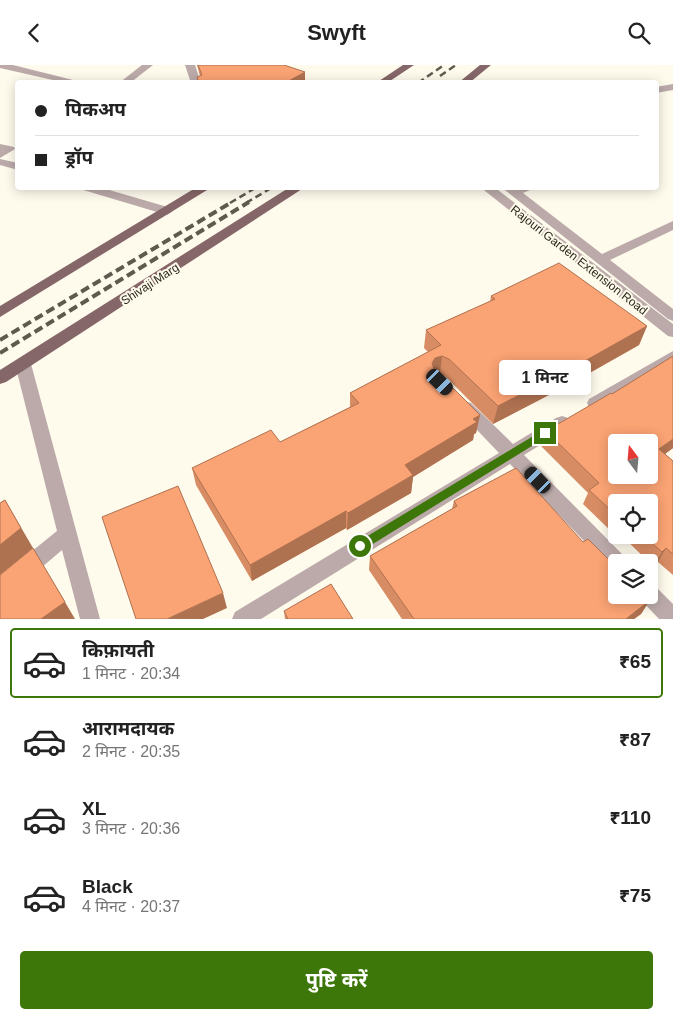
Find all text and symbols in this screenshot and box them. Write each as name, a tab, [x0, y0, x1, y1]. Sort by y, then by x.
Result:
icon: back	[20, 19, 48, 47]
icon: search	[625, 19, 653, 47]
text: Swyft	[307, 20, 366, 45]
text: पिकअप	[65, 99, 126, 120]
text: ड्रॉप	[65, 147, 93, 168]
street label: Rajouri Garden Extension Road	[508, 202, 650, 318]
street label: Shivaji Marg	[118, 260, 182, 308]
callout: 1 मिनट	[499, 361, 591, 395]
car	[423, 366, 456, 398]
text: 1 मिनट	[522, 369, 568, 386]
route end	[534, 422, 556, 444]
north arrow	[608, 434, 658, 484]
map controls	[608, 434, 658, 604]
car	[522, 464, 553, 496]
button: locate	[608, 494, 658, 544]
route start	[349, 535, 371, 557]
button: layers	[608, 554, 658, 604]
text: किफ़ायती	[82, 640, 154, 661]
icon: car	[22, 641, 67, 686]
text: ₹65	[619, 651, 651, 672]
text: 1 मिनट · 20:34	[82, 665, 180, 682]
text: आरामदायक	[82, 718, 174, 739]
icon: car	[22, 719, 67, 764]
text: ₹87	[619, 729, 651, 750]
text: 2 मिनट · 20:35	[82, 743, 180, 760]
icon: car	[22, 797, 67, 842]
text: XL	[82, 798, 106, 819]
text: ₹110	[609, 807, 651, 828]
text: 3 मिनट · 20:36	[82, 820, 180, 837]
icon: car	[22, 875, 67, 920]
text: Black	[82, 876, 133, 897]
text: ₹75	[619, 885, 651, 906]
text: 4 मिनट · 20:37	[82, 898, 180, 915]
button: पुष्टि करें	[20, 951, 653, 1009]

